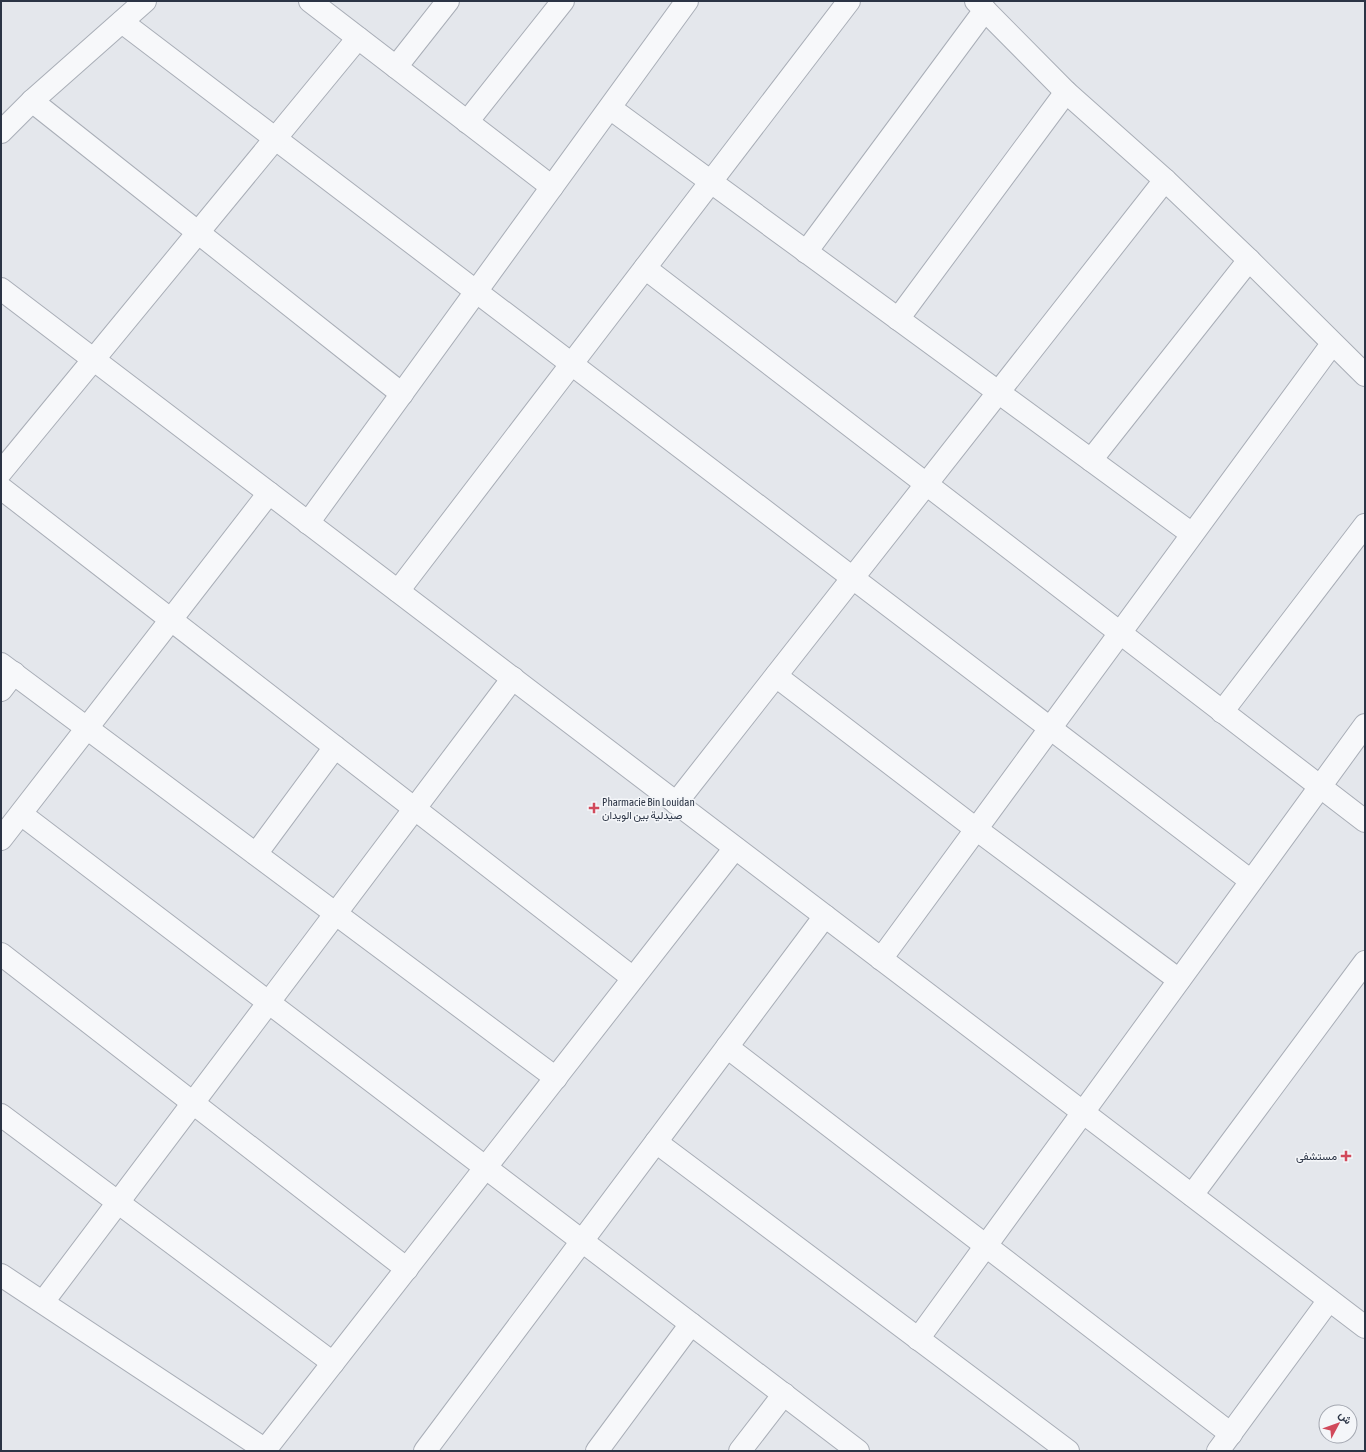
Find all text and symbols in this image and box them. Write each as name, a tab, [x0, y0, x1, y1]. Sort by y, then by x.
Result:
place label: Pharmacie Bin Louidan صيدلية بين الويدان	[602, 796, 695, 822]
marker: Pharmacie Bin Louidan صيدلية بين الويدان	[589, 803, 599, 813]
place label: مستشفى	[1296, 1150, 1337, 1163]
marker: مستشفى	[1340, 1150, 1352, 1162]
north arrow	[1318, 1404, 1358, 1444]
text: ش	[1336, 1409, 1354, 1427]

